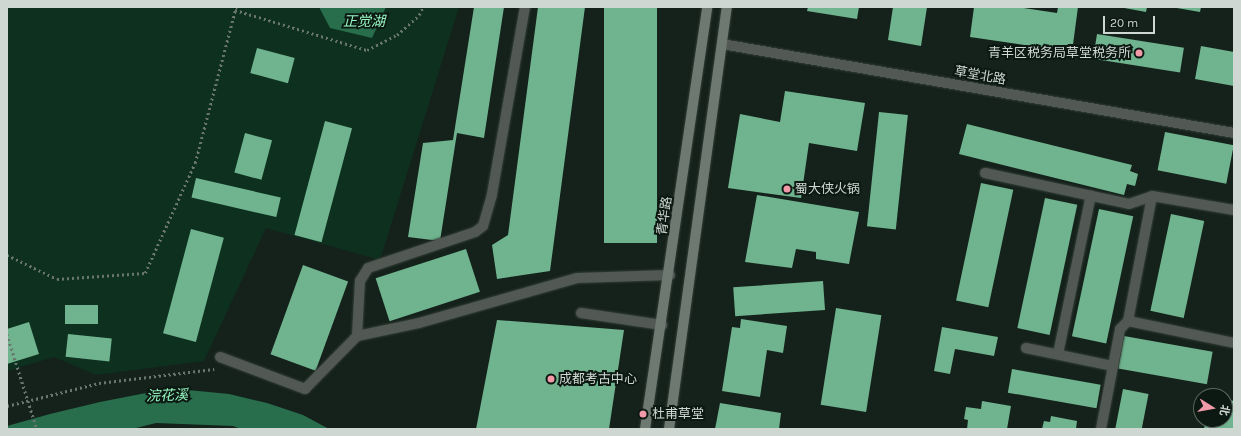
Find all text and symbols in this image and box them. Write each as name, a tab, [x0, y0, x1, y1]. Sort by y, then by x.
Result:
scale bar	[1105, 8, 1157, 34]
water label: 正觉湖	[343, 14, 385, 30]
text: 20 m	[1110, 16, 1138, 30]
place label: 青羊区税务局草堂税务所	[988, 45, 1131, 61]
marker: 青羊区税务局草堂税务所	[1134, 48, 1144, 58]
street label: 草堂北路	[953, 64, 1007, 88]
place label: 蜀大侠火锅	[795, 181, 860, 197]
marker: 蜀大侠火锅	[782, 184, 792, 194]
street label: 青华路	[655, 196, 675, 236]
place label: 成都考古中心	[559, 371, 637, 387]
marker: 成都考古中心	[546, 374, 556, 384]
water label: 浣花溪	[146, 387, 188, 405]
north arrow	[1193, 388, 1233, 428]
text: 北	[1217, 404, 1232, 417]
place label: 杜甫草堂	[652, 406, 704, 422]
marker: 杜甫草堂	[637, 408, 649, 420]

